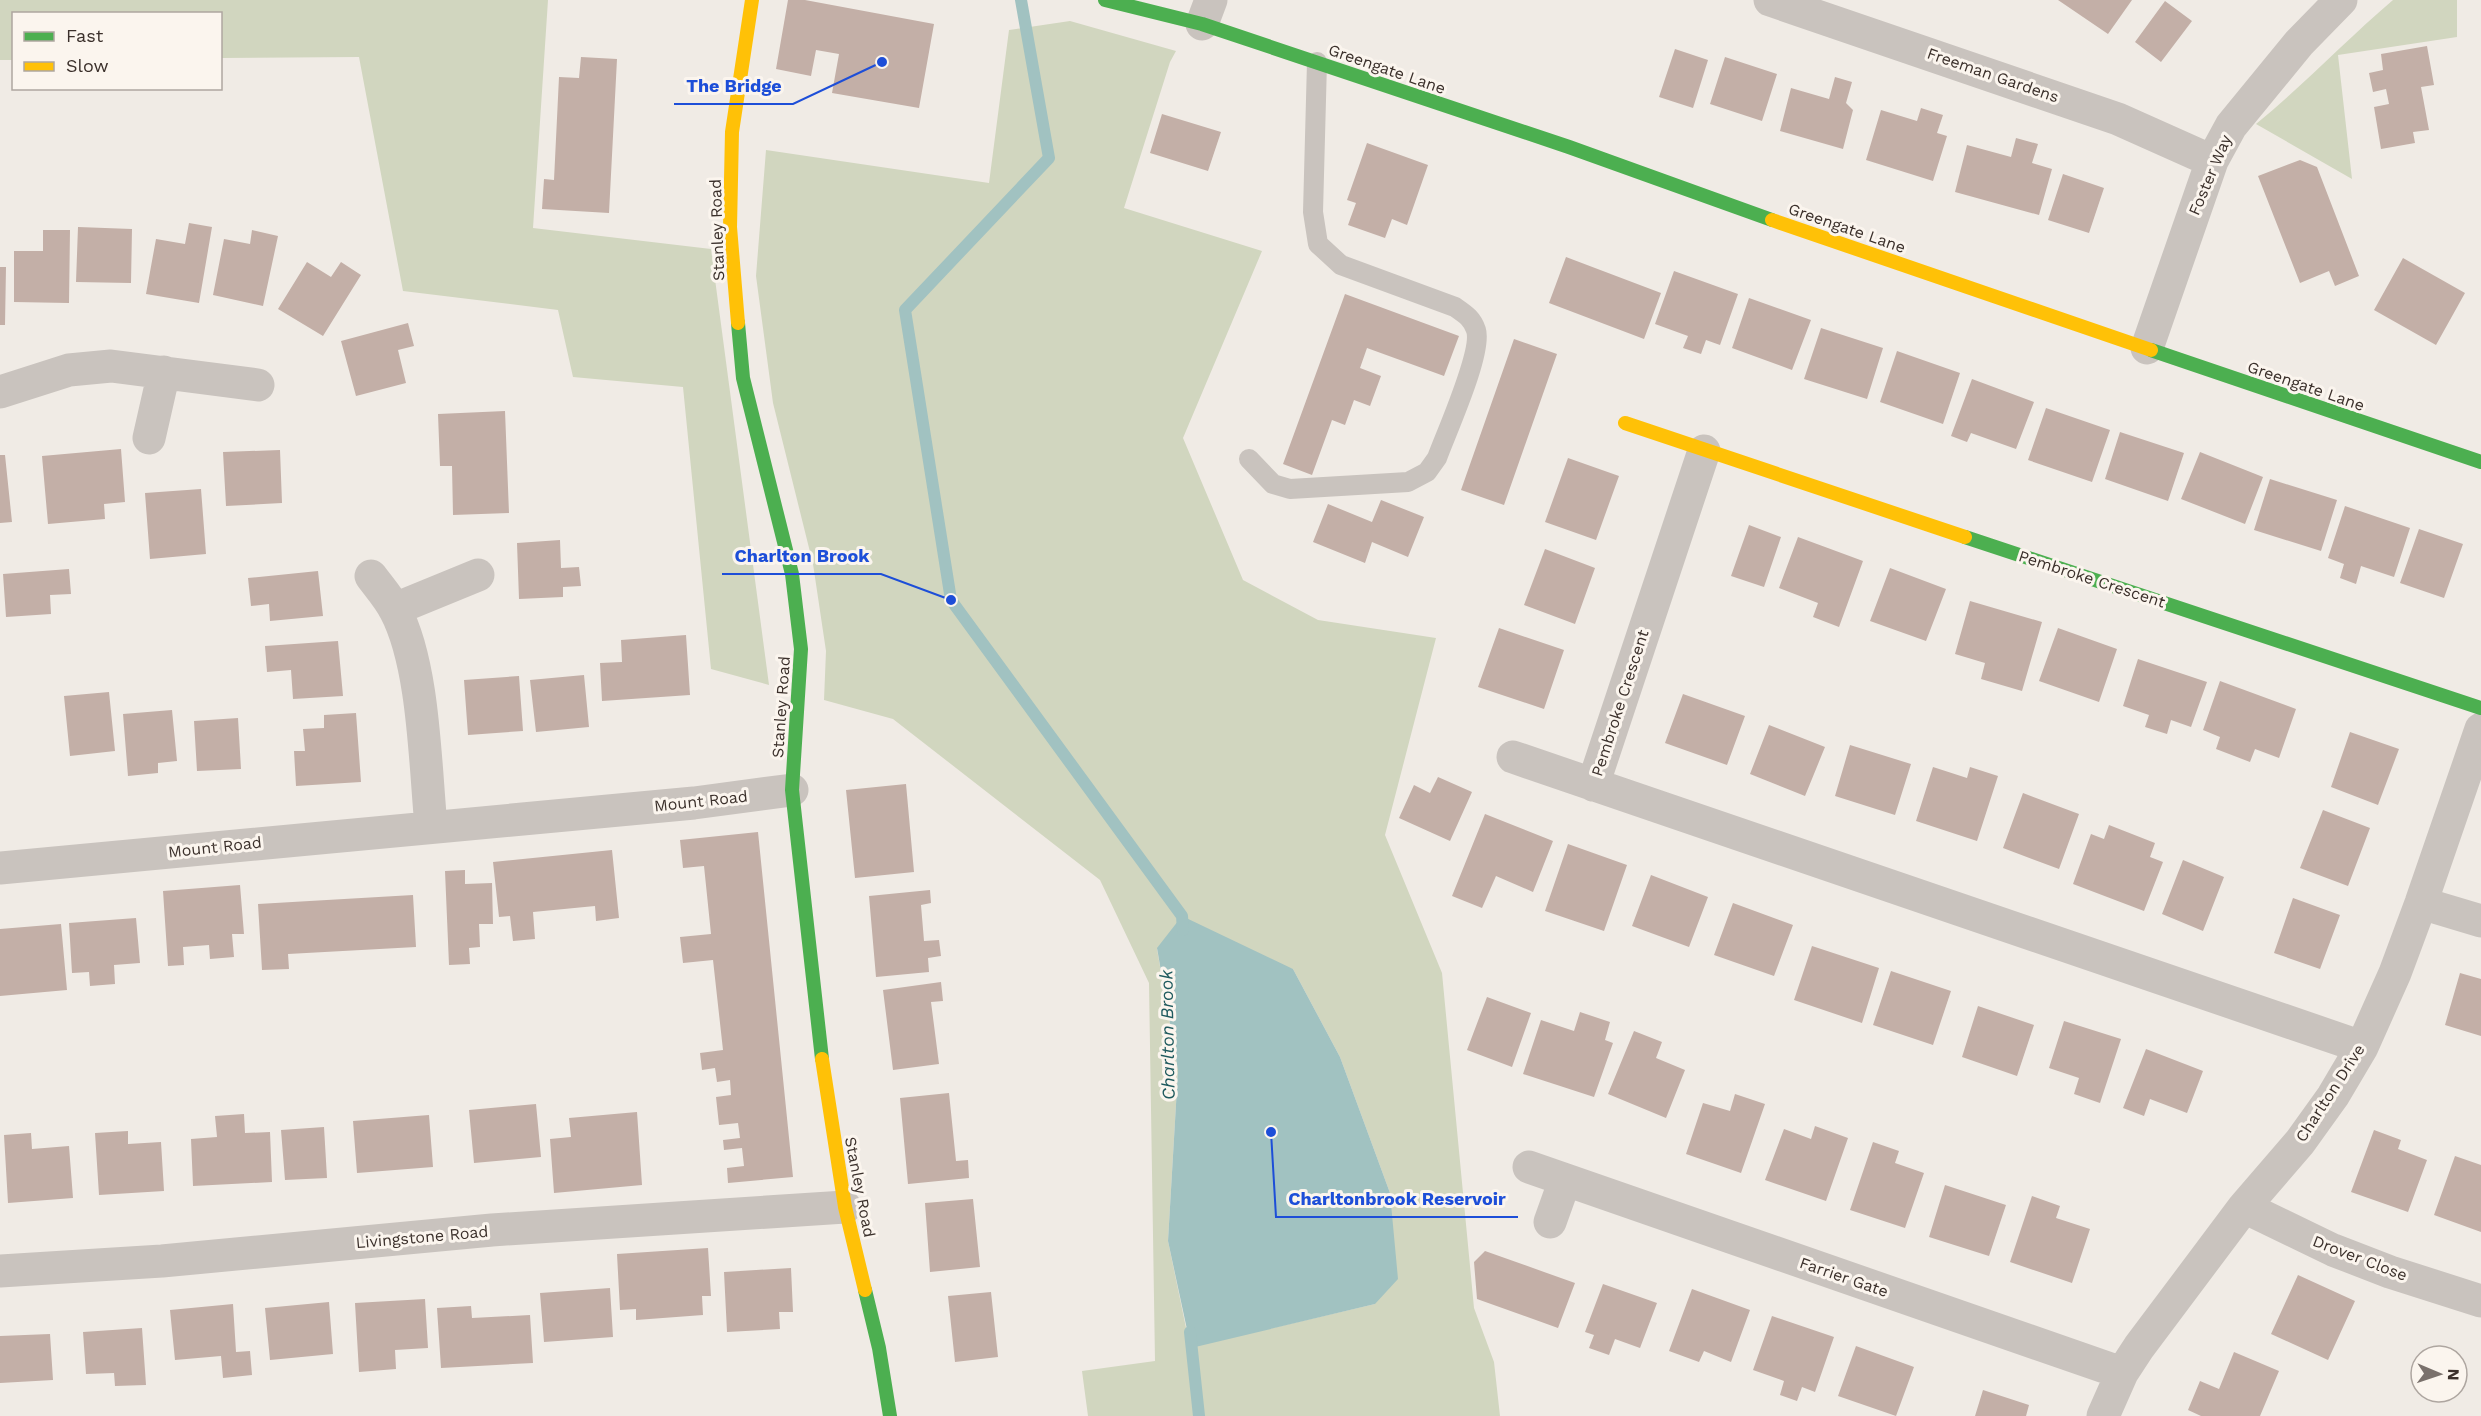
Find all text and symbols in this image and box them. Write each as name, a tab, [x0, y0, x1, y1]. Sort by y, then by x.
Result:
legend	[12, 12, 222, 90]
text: Fast	[66, 25, 104, 46]
street label: Greengate Lane	[1326, 40, 1448, 98]
street label: Freeman Gardens	[1925, 44, 2061, 106]
text: Slow	[66, 55, 109, 76]
callout: The Bridge	[674, 68, 793, 104]
text: The Bridge	[686, 75, 782, 96]
street label: Foster Way	[2185, 131, 2236, 218]
street label: Stanley Road	[706, 179, 728, 281]
street label: Greengate Lane	[1786, 199, 1908, 257]
street label: Greengate Lane	[2245, 357, 2367, 415]
callout: Charlton Brook	[722, 538, 881, 574]
text: Charlton Brook	[735, 545, 870, 566]
street label: Pembroke Crescent	[2016, 546, 2168, 612]
street label: Pembroke Crescent	[1587, 627, 1653, 779]
street label: Stanley Road	[768, 655, 794, 759]
street label: Mount Road	[653, 787, 749, 815]
street label: Mount Road	[167, 833, 263, 861]
water label: Charlton Brook	[1155, 968, 1179, 1100]
street label: Charlton Drive	[2291, 1041, 2369, 1145]
street label: Stanley Road	[841, 1135, 879, 1239]
callout: Charltonbrook Reservoir	[1276, 1181, 1518, 1217]
text: Charltonbrook Reservoir	[1288, 1188, 1506, 1209]
street label: Livingstone Road	[355, 1222, 489, 1252]
street label: Drover Close	[2310, 1231, 2410, 1285]
street label: Farrier Gate	[1797, 1253, 1891, 1301]
north arrow	[2409, 1344, 2469, 1404]
text: N	[2444, 1368, 2463, 1381]

